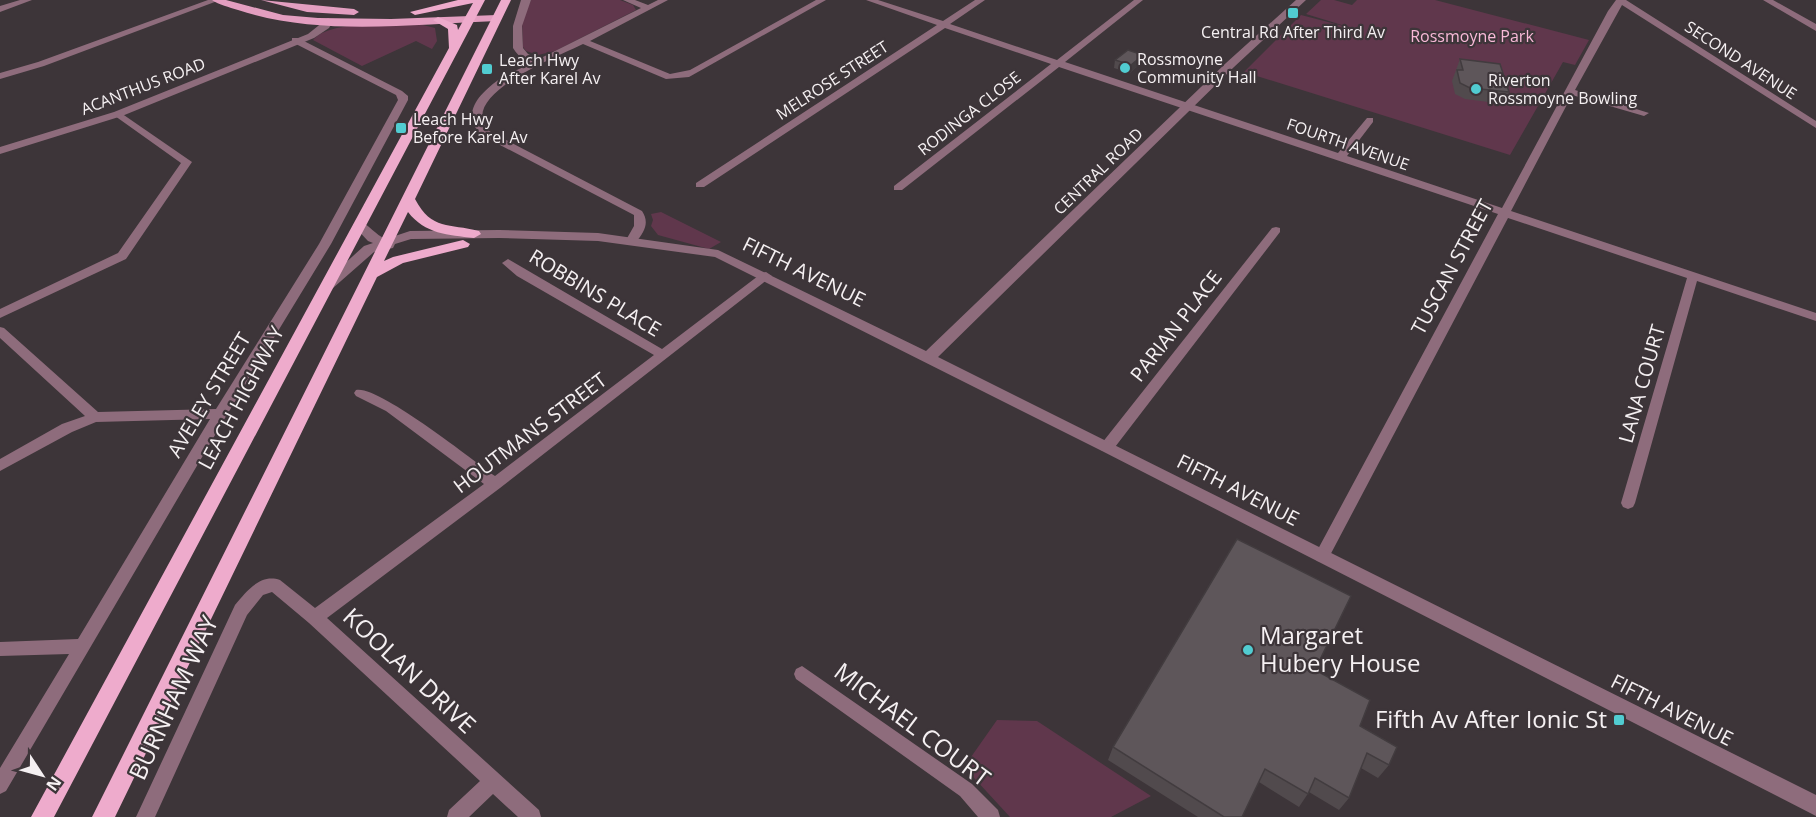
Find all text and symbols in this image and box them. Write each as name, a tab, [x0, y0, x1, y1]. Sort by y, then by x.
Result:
marker: Central Rd After Third Av	[1286, 6, 1300, 20]
street label: SECOND AVENUE	[1681, 16, 1801, 104]
place label: Central Rd After Third Av	[1201, 21, 1385, 43]
park label: Rossmoyne Park	[1410, 25, 1534, 47]
street label: MELROSE STREET	[772, 35, 893, 125]
place label: Rossmoyne Community Hall	[1137, 48, 1257, 88]
place label: Leach Hwy After Karel Av	[499, 49, 600, 89]
street label: ACANTHUS ROAD	[78, 52, 208, 120]
marker: Rossmoyne Community Hall	[1118, 61, 1132, 75]
marker: Leach Hwy After Karel Av	[480, 62, 494, 76]
street label: RODINGA CLOSE	[913, 66, 1025, 160]
place label: Riverton Rossmoyne Bowling	[1488, 69, 1637, 109]
marker: Riverton Rossmoyne Bowling	[1469, 82, 1483, 96]
place label: Leach Hwy Before Karel Av	[413, 108, 528, 148]
street label: FOURTH AVENUE	[1284, 113, 1412, 175]
marker: Leach Hwy Before Karel Av	[394, 121, 408, 135]
street label: CENTRAL ROAD	[1049, 123, 1147, 219]
street label: TUSCAN STREET	[1405, 194, 1499, 339]
street label: FIFTH AVENUE	[738, 230, 870, 313]
street label: ROBBINS PLACE	[524, 243, 666, 343]
street label: PARIAN PLACE	[1124, 264, 1228, 387]
street label: LEACH HIGHWAY	[191, 321, 290, 474]
street label: LANA COURT	[1612, 321, 1671, 446]
street label: AVELEY STREET	[161, 327, 257, 462]
street label: HOUTMANS STREET	[448, 366, 612, 499]
street label: FIFTH AVENUE	[1173, 447, 1304, 532]
street label: KOOLAN DRIVE	[336, 600, 484, 740]
street label: BURNHAM WAY	[120, 610, 225, 785]
place label: Margaret Hubery House	[1260, 618, 1420, 679]
marker: Margaret Hubery House	[1241, 643, 1255, 657]
street label: MICHAEL COURT	[828, 654, 998, 793]
street label: FIFTH AVENUE	[1607, 667, 1738, 752]
place label: Fifth Av After Ionic St	[1375, 702, 1607, 735]
marker: Fifth Av After Ionic St	[1612, 713, 1626, 727]
north arrow	[12, 745, 72, 805]
text: N	[41, 772, 67, 796]

